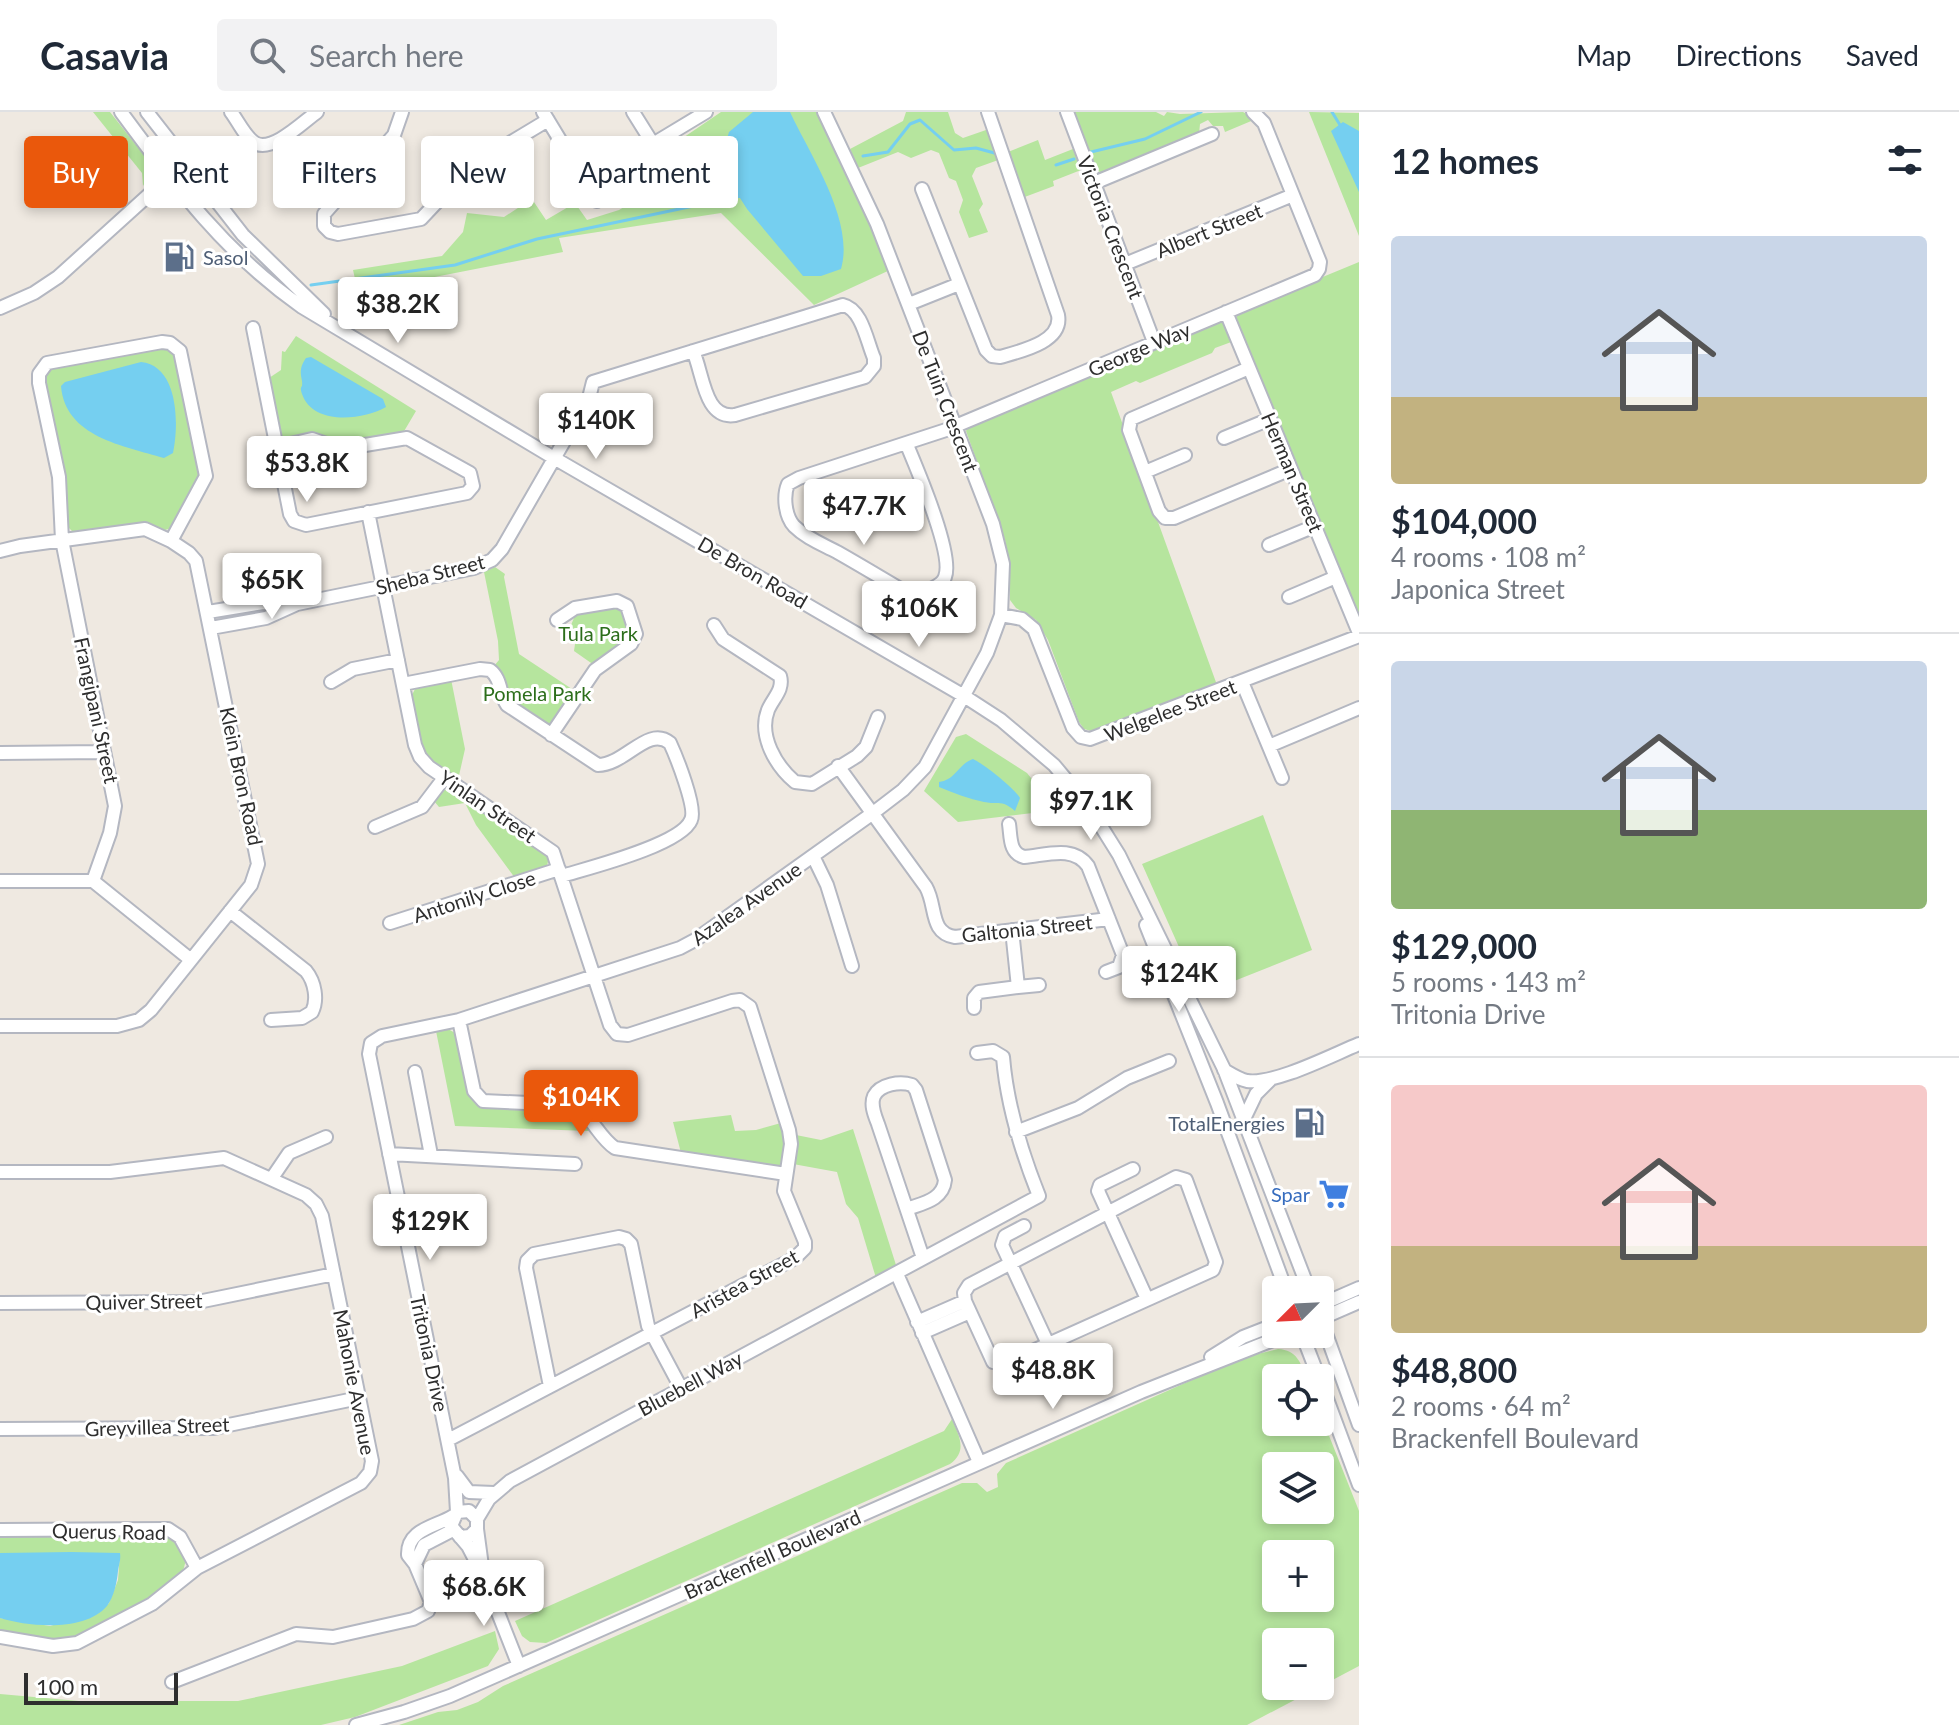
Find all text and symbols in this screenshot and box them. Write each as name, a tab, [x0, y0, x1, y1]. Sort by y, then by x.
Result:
search box	[217, 19, 777, 91]
text: Casavia	[40, 32, 169, 78]
icon: search	[245, 33, 289, 77]
text: Search here	[309, 37, 464, 73]
text: Map	[1576, 38, 1631, 72]
text: Directions	[1675, 38, 1802, 72]
text: Saved	[1846, 38, 1919, 72]
chip: Buy	[24, 136, 128, 208]
chip: Rent	[144, 136, 257, 208]
chip: Filters	[273, 136, 405, 208]
chip: New	[421, 136, 534, 208]
chip: Apartment	[550, 136, 738, 208]
icon: filters	[1883, 138, 1927, 182]
text: 12 homes	[1391, 140, 1539, 181]
street label: Victoria Crescent	[1073, 152, 1149, 302]
street label: Albert Street	[1152, 198, 1266, 262]
fuel station icon: Sasol	[162, 240, 196, 274]
place label: Sasol	[203, 245, 248, 269]
pin: $38.2K	[333, 277, 463, 345]
text: $38.2K	[356, 287, 440, 319]
icon: home	[1587, 288, 1731, 432]
street label: George Way	[1084, 316, 1194, 381]
street label: De Tuin Crescent	[908, 327, 984, 475]
pin: $140K	[540, 393, 652, 461]
text: $140K	[557, 403, 635, 435]
street label: Herman Street	[1257, 408, 1329, 536]
pin: $53.8K	[242, 436, 372, 504]
text: $53.8K	[265, 446, 349, 478]
pin: $47.7K	[799, 479, 929, 547]
text: $47.7K	[822, 489, 906, 521]
text: $104,000	[1391, 500, 1537, 541]
street label: De Bron Road	[694, 531, 812, 613]
text: 4 rooms · 108 m²	[1391, 541, 1586, 573]
street label: Sheba Street	[373, 549, 487, 599]
pin: $65K	[225, 553, 319, 621]
text: $65K	[240, 563, 304, 595]
text: Japonica Street	[1391, 573, 1565, 605]
pin: $106K	[863, 581, 975, 649]
text: $106K	[880, 591, 958, 623]
park label: Tula Park	[558, 621, 639, 645]
street label: Frangipani Street	[70, 635, 124, 785]
street label: Welgelee Street	[1101, 674, 1239, 746]
park label: Pomela Park	[483, 681, 592, 705]
street label: Klein Bron Road	[216, 704, 268, 848]
icon: home	[1587, 713, 1731, 857]
street label: Yinlan Street	[435, 765, 541, 847]
pin: $97.1K	[1026, 774, 1156, 842]
text: $97.1K	[1049, 784, 1133, 816]
street label: Azalea Avenue	[687, 856, 805, 950]
street label: Antonily Close	[410, 865, 538, 927]
street label: Galtonia Street	[960, 909, 1094, 947]
text: $129,000	[1391, 925, 1537, 966]
pin: $124K	[1123, 946, 1235, 1014]
text: $124K	[1140, 956, 1218, 988]
text: 5 rooms · 143 m²	[1391, 966, 1586, 998]
text: Tritonia Drive	[1391, 998, 1546, 1030]
pin: $104K	[525, 1070, 637, 1138]
text: $104K	[542, 1080, 620, 1112]
fuel station icon: TotalEnergies	[1292, 1106, 1326, 1140]
place label: TotalEnergies	[1168, 1111, 1285, 1135]
icon: home	[1587, 1137, 1731, 1281]
supermarket icon: Spar	[1317, 1177, 1351, 1211]
place label: Spar	[1271, 1182, 1311, 1206]
pin: $129K	[374, 1194, 486, 1262]
text: $129K	[391, 1204, 469, 1236]
street label: Aristea Street	[686, 1244, 802, 1322]
north arrow	[1262, 1276, 1334, 1348]
map controls	[1262, 1276, 1334, 1700]
street label: Quiver Street	[85, 1288, 203, 1314]
street label: Tritonia Drive	[406, 1292, 454, 1414]
street label: Mahonie Avenue	[329, 1307, 381, 1457]
pin: $48.8K	[988, 1343, 1118, 1411]
street label: Bluebell Way	[634, 1345, 747, 1421]
text: $48,800	[1391, 1349, 1517, 1390]
text: $48.8K	[1011, 1353, 1095, 1385]
button: locate	[1262, 1364, 1334, 1436]
text: 2 rooms · 64 m²	[1391, 1390, 1571, 1422]
street label: Greyvillea Street	[84, 1411, 230, 1441]
text: Brackenfell Boulevard	[1391, 1422, 1639, 1454]
button: layers	[1262, 1452, 1334, 1524]
street label: Brackenfell Boulevard	[680, 1504, 864, 1604]
street label: Querus Road	[52, 1518, 166, 1544]
button: +	[1262, 1540, 1334, 1612]
pin: $68.6K	[419, 1560, 549, 1628]
text: $68.6K	[442, 1570, 526, 1602]
button: −	[1262, 1628, 1334, 1700]
scale bar	[24, 1669, 178, 1705]
text: 100 m	[36, 1673, 98, 1700]

